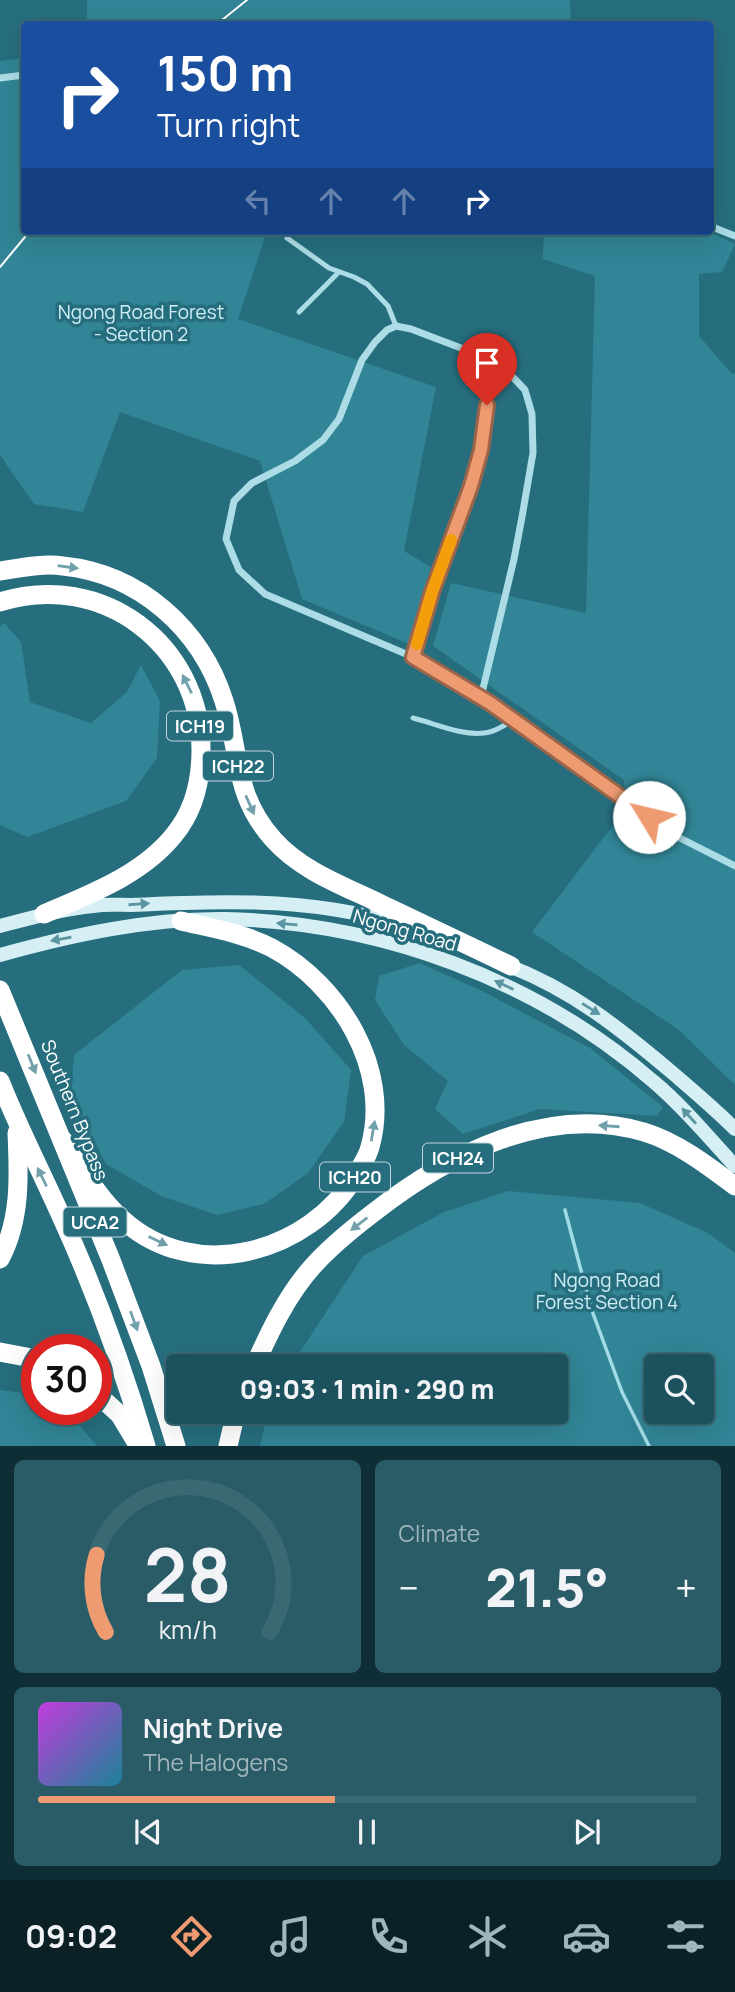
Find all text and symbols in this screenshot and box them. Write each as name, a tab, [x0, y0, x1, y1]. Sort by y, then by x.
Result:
text: 150 m	[157, 39, 293, 106]
icon: right	[42, 49, 133, 140]
text: Turn right	[157, 103, 300, 147]
icon: left	[239, 182, 277, 220]
icon: ahead	[312, 182, 350, 220]
icon: ahead	[385, 182, 423, 220]
icon: right	[458, 182, 496, 220]
park label: Ngong Road Forest - Section 2	[58, 299, 224, 347]
pin	[457, 333, 517, 405]
icon: arrive	[468, 344, 506, 382]
one-way arrow	[57, 562, 79, 573]
one-way arrow	[181, 674, 192, 694]
road number: ICH19	[167, 712, 233, 740]
road number: ICH22	[203, 752, 273, 780]
position arrow	[612, 780, 686, 854]
one-way arrow	[244, 795, 256, 815]
one-way arrow	[129, 898, 151, 909]
street label: Ngong Road	[350, 903, 460, 957]
one-way arrow	[275, 918, 297, 929]
one-way arrow	[50, 934, 72, 945]
one-way arrow	[494, 980, 514, 991]
one-way arrow	[581, 1003, 601, 1016]
street label: Southern Bypass	[35, 1036, 115, 1184]
one-way arrow	[27, 1054, 38, 1075]
one-way arrow	[681, 1107, 697, 1125]
one-way arrow	[368, 1120, 379, 1142]
one-way arrow	[598, 1120, 620, 1131]
road number: ICH24	[423, 1143, 493, 1172]
road number: ICH20	[320, 1162, 390, 1192]
one-way arrow	[37, 1167, 48, 1187]
road number: UCA2	[64, 1208, 126, 1237]
one-way arrow	[350, 1216, 368, 1231]
one-way arrow	[148, 1236, 168, 1247]
park label: Ngong Road Forest Section 4	[536, 1267, 678, 1315]
one-way arrow	[129, 1311, 140, 1332]
speed limit sign: 30	[21, 1334, 112, 1425]
map controls	[644, 1354, 714, 1424]
button: search	[644, 1354, 714, 1424]
text: 09:03 · 1 min · 290 m	[240, 1371, 494, 1407]
text: Climate	[399, 1517, 480, 1549]
text: 28	[143, 1525, 231, 1625]
text: 21.5°	[485, 1552, 609, 1623]
text: −	[399, 1561, 419, 1613]
text: +	[675, 1561, 697, 1613]
text: km/h	[158, 1612, 216, 1647]
text: Night Drive	[143, 1710, 283, 1746]
text: The Halogens	[143, 1746, 288, 1778]
icon: previous	[129, 1813, 167, 1851]
icon: pause	[348, 1813, 386, 1851]
icon: next	[568, 1813, 606, 1851]
icon: directions	[167, 1912, 216, 1961]
icon: music	[266, 1912, 315, 1961]
icon: phone	[364, 1912, 413, 1961]
icon: climate	[463, 1912, 512, 1961]
icon: car	[562, 1912, 611, 1961]
icon: filters	[661, 1912, 710, 1961]
text: 09:02	[25, 1914, 117, 1958]

